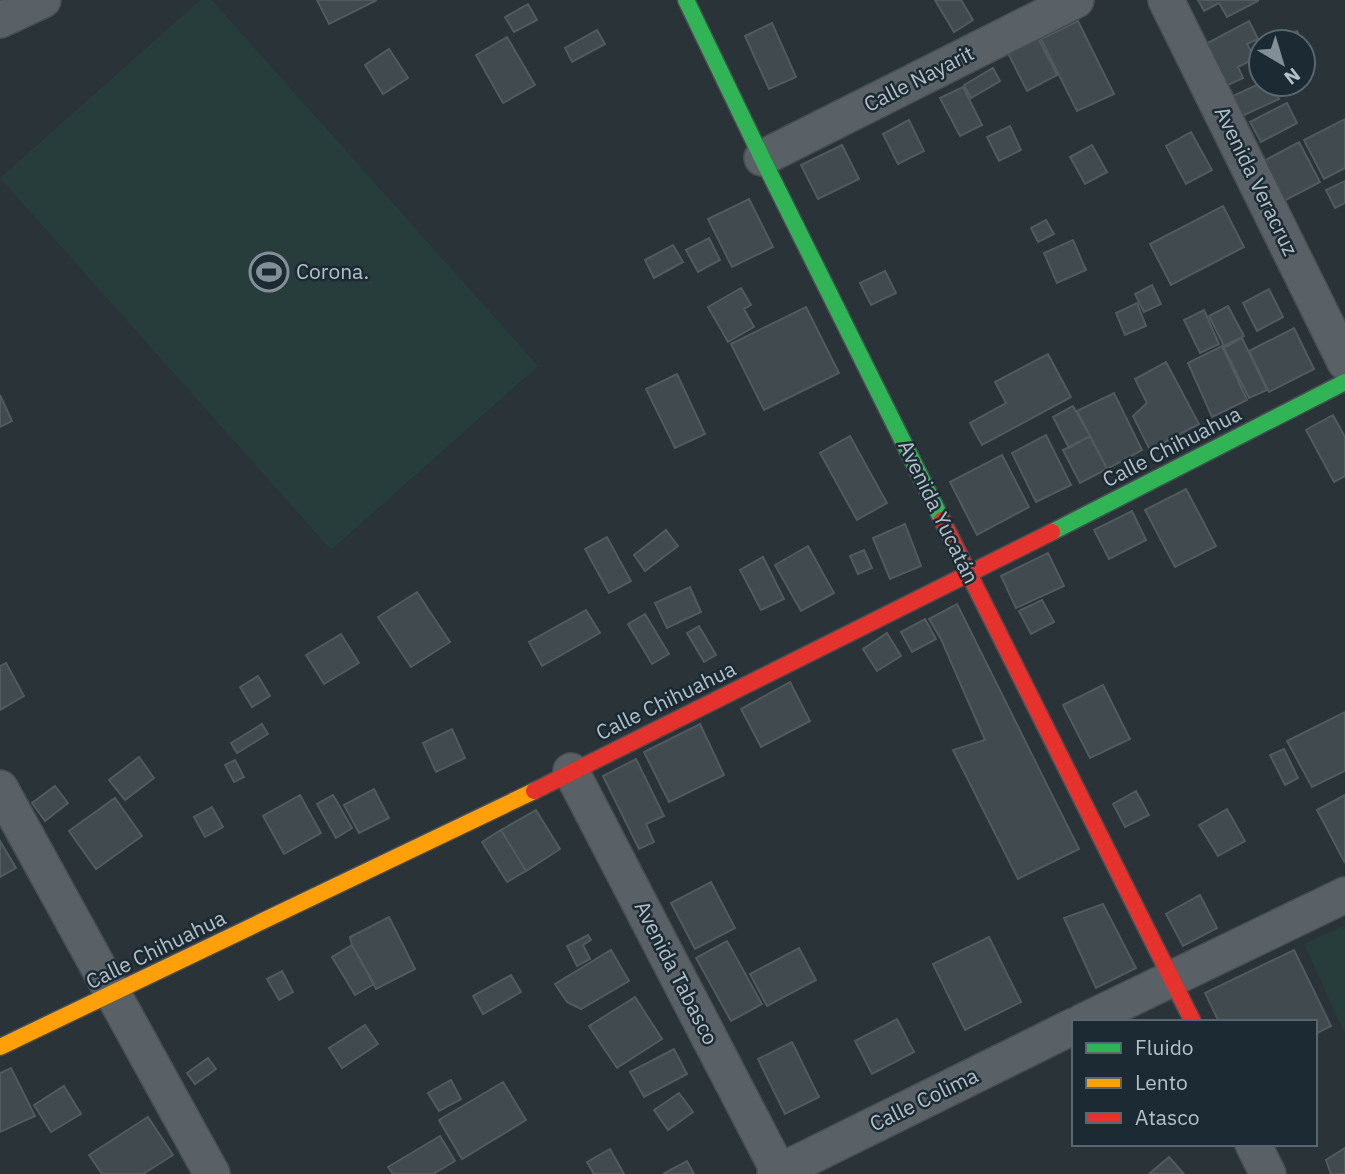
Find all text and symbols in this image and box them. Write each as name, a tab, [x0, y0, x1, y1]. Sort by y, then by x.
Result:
north arrow	[1247, 28, 1317, 98]
street label: Calle Nayarit	[859, 38, 978, 118]
text: N	[1280, 63, 1305, 90]
street label: Avenida Veracruz	[1209, 101, 1305, 260]
sports icon: Corona.	[248, 251, 290, 293]
place label: Corona.	[296, 257, 369, 285]
street label: Calle Chihuahua	[1097, 399, 1246, 493]
street label: Avenida Yucatán	[892, 435, 986, 588]
street label: Calle Chihuahua	[591, 654, 740, 746]
street label: Avenida Tabasco	[629, 896, 725, 1049]
street label: Calle Chihuahua	[81, 903, 230, 995]
legend	[1072, 1020, 1317, 1146]
text: Fluido	[1135, 1033, 1194, 1061]
street label: Calle Colima	[865, 1061, 982, 1137]
text: Lento	[1135, 1068, 1188, 1096]
text: Atasco	[1135, 1103, 1199, 1131]

